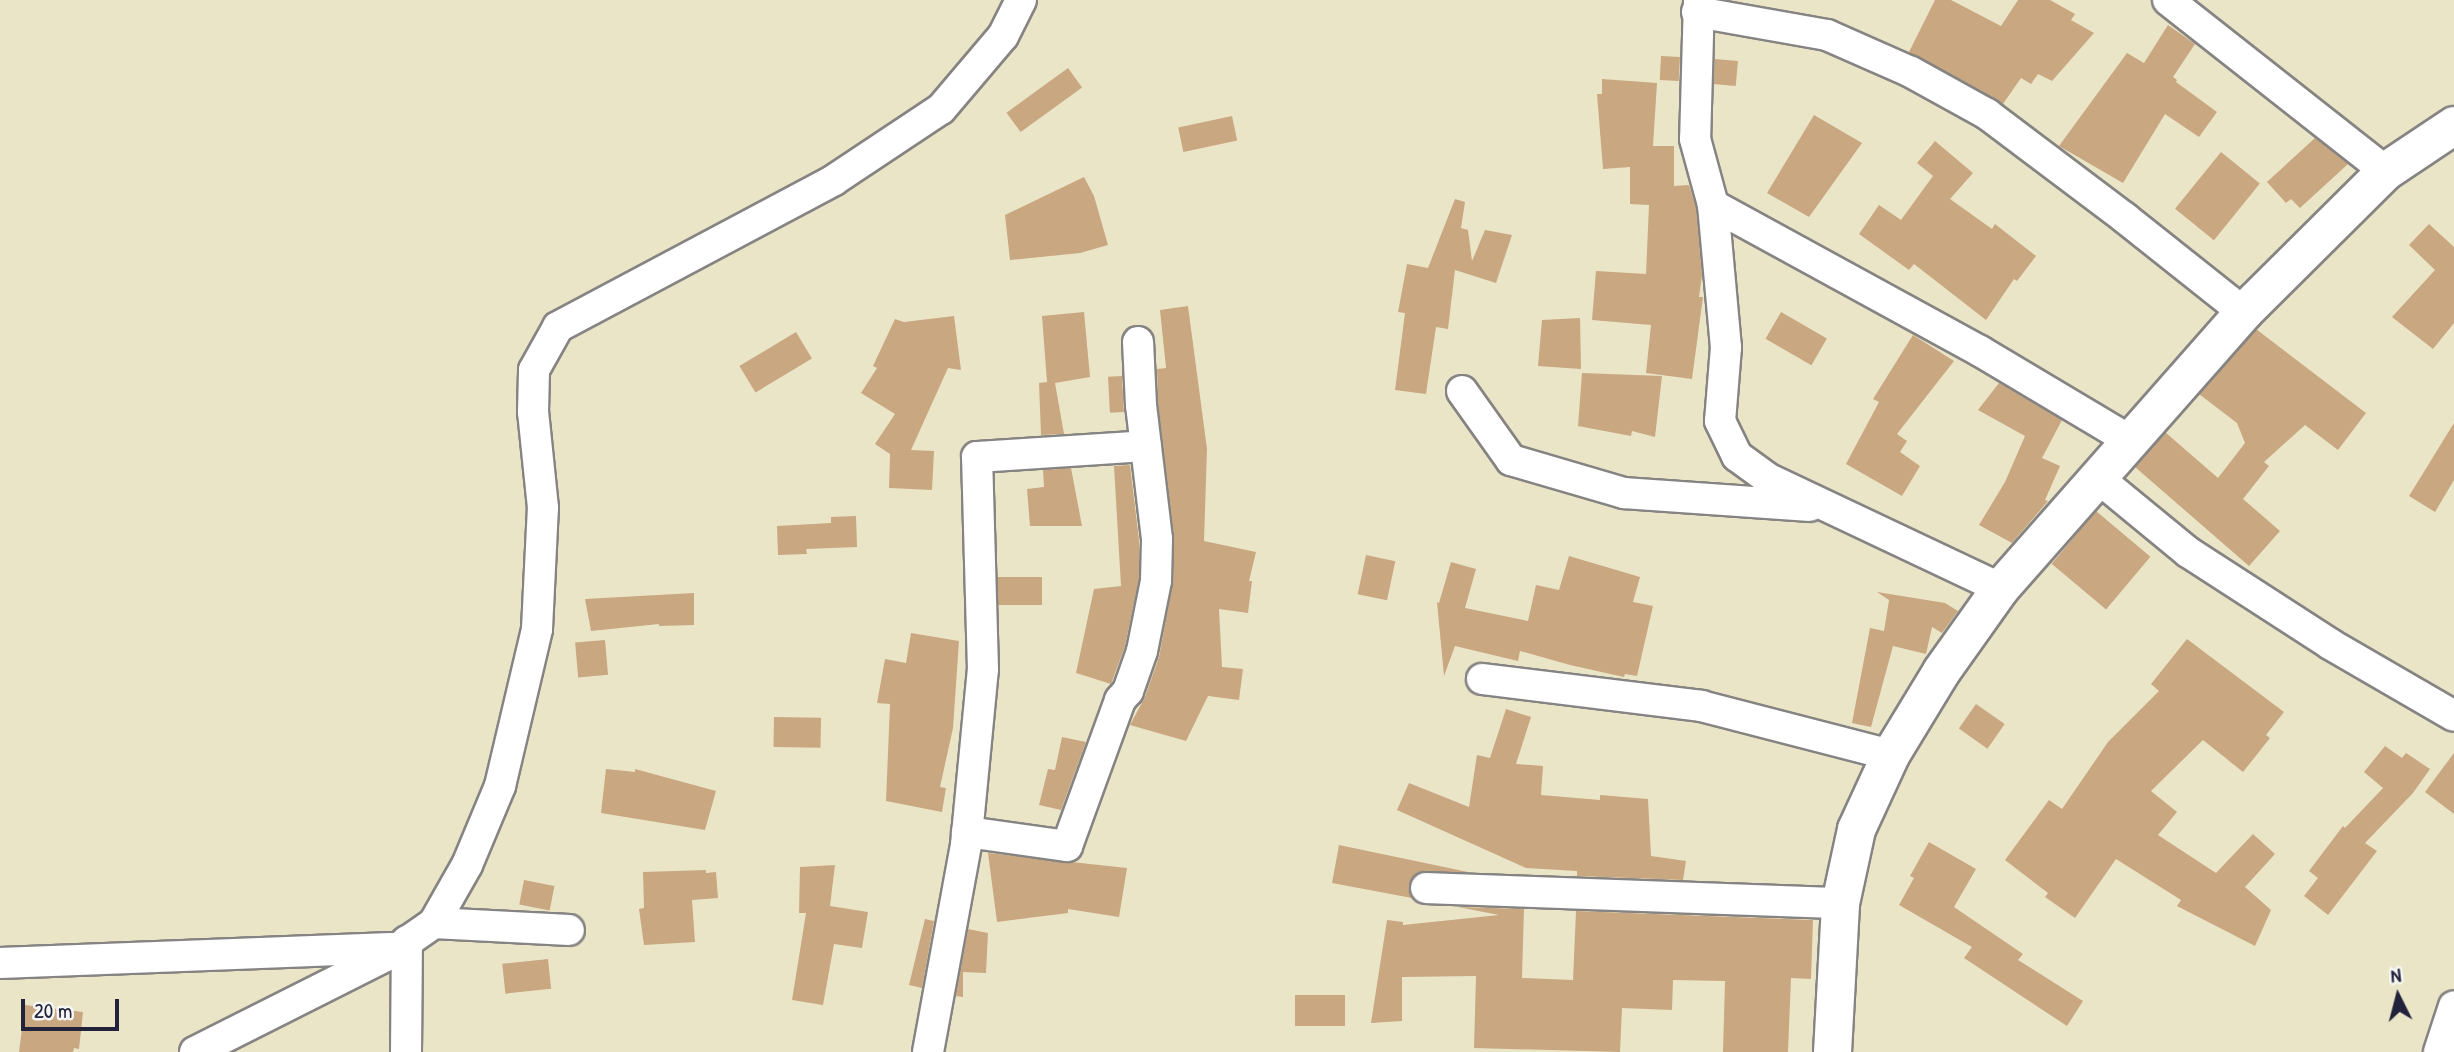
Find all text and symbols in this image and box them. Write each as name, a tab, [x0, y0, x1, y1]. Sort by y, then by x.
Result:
north arrow	[2363, 961, 2433, 1031]
text: N	[2389, 962, 2402, 989]
scale bar	[24, 986, 122, 1030]
text: 20 m	[34, 996, 72, 1025]

